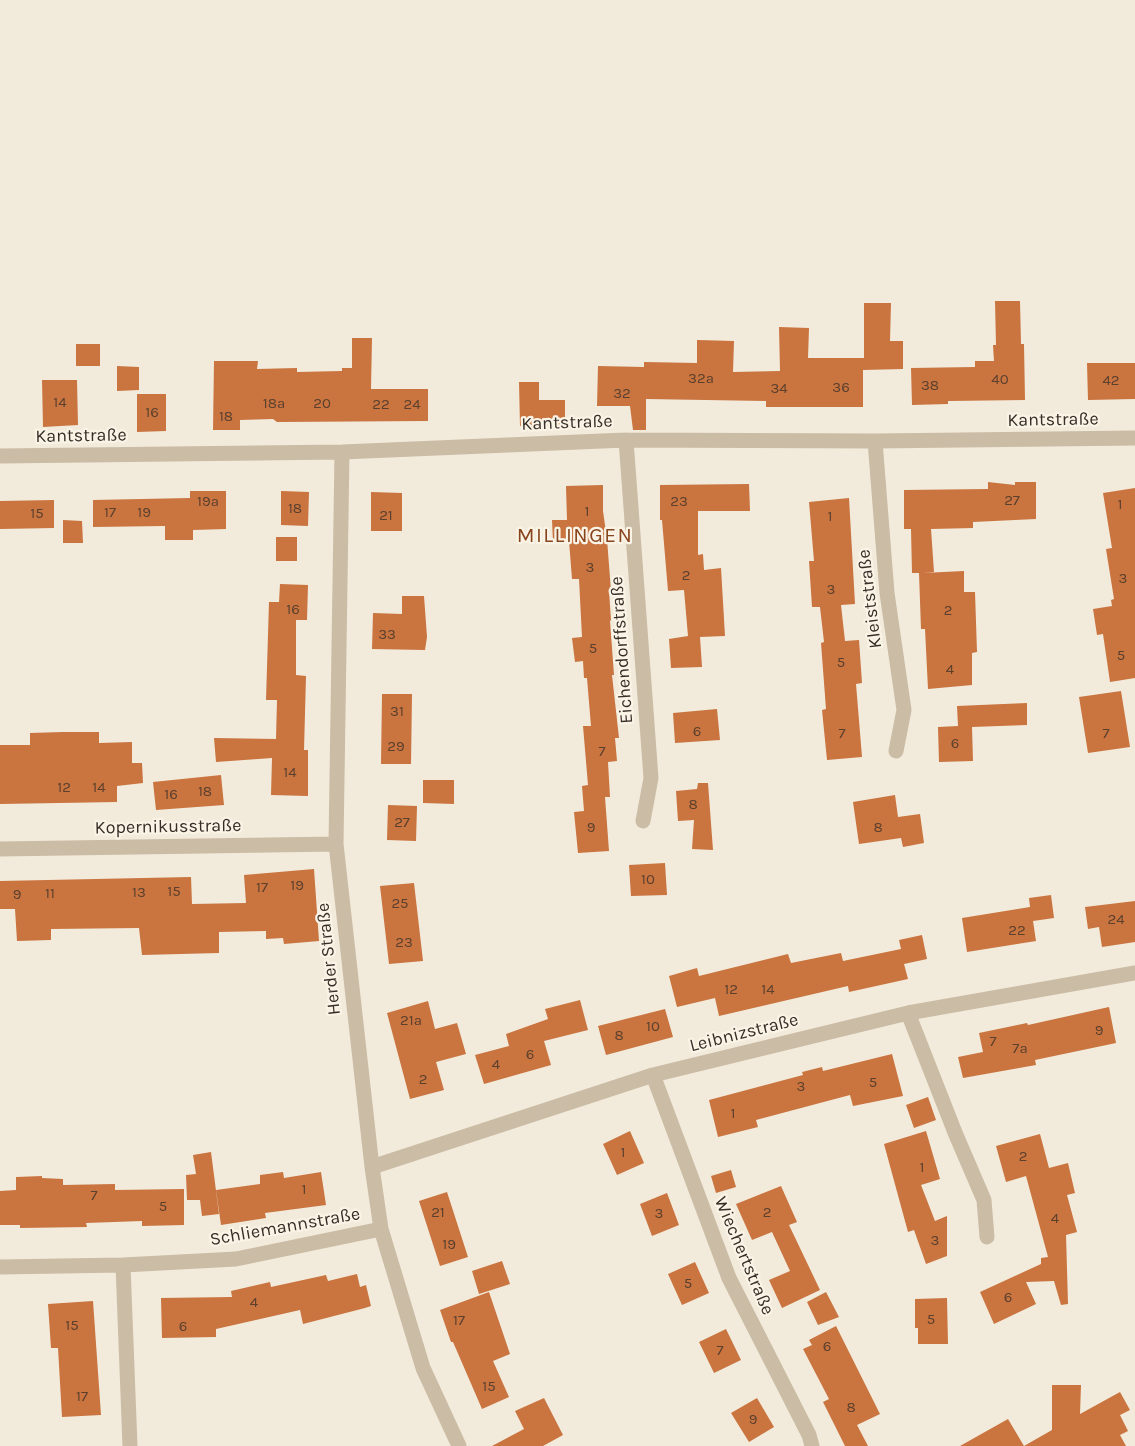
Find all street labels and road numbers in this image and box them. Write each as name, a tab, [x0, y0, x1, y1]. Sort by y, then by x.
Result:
street label: Kantstraße	[1007, 408, 1099, 432]
street label: Kantstraße	[521, 411, 613, 435]
street label: Kantstraße	[35, 424, 127, 448]
street label: Kleiststraße	[853, 548, 887, 650]
street label: Eichendorffstraße	[606, 576, 638, 724]
street label: Kopernikusstraße	[94, 815, 242, 839]
street label: Herder Straße	[312, 902, 346, 1016]
street label: Leibnizstraße	[687, 1009, 801, 1057]
street label: Wiechertstraße	[709, 1194, 779, 1318]
street label: Schliemannstraße	[208, 1203, 362, 1251]

